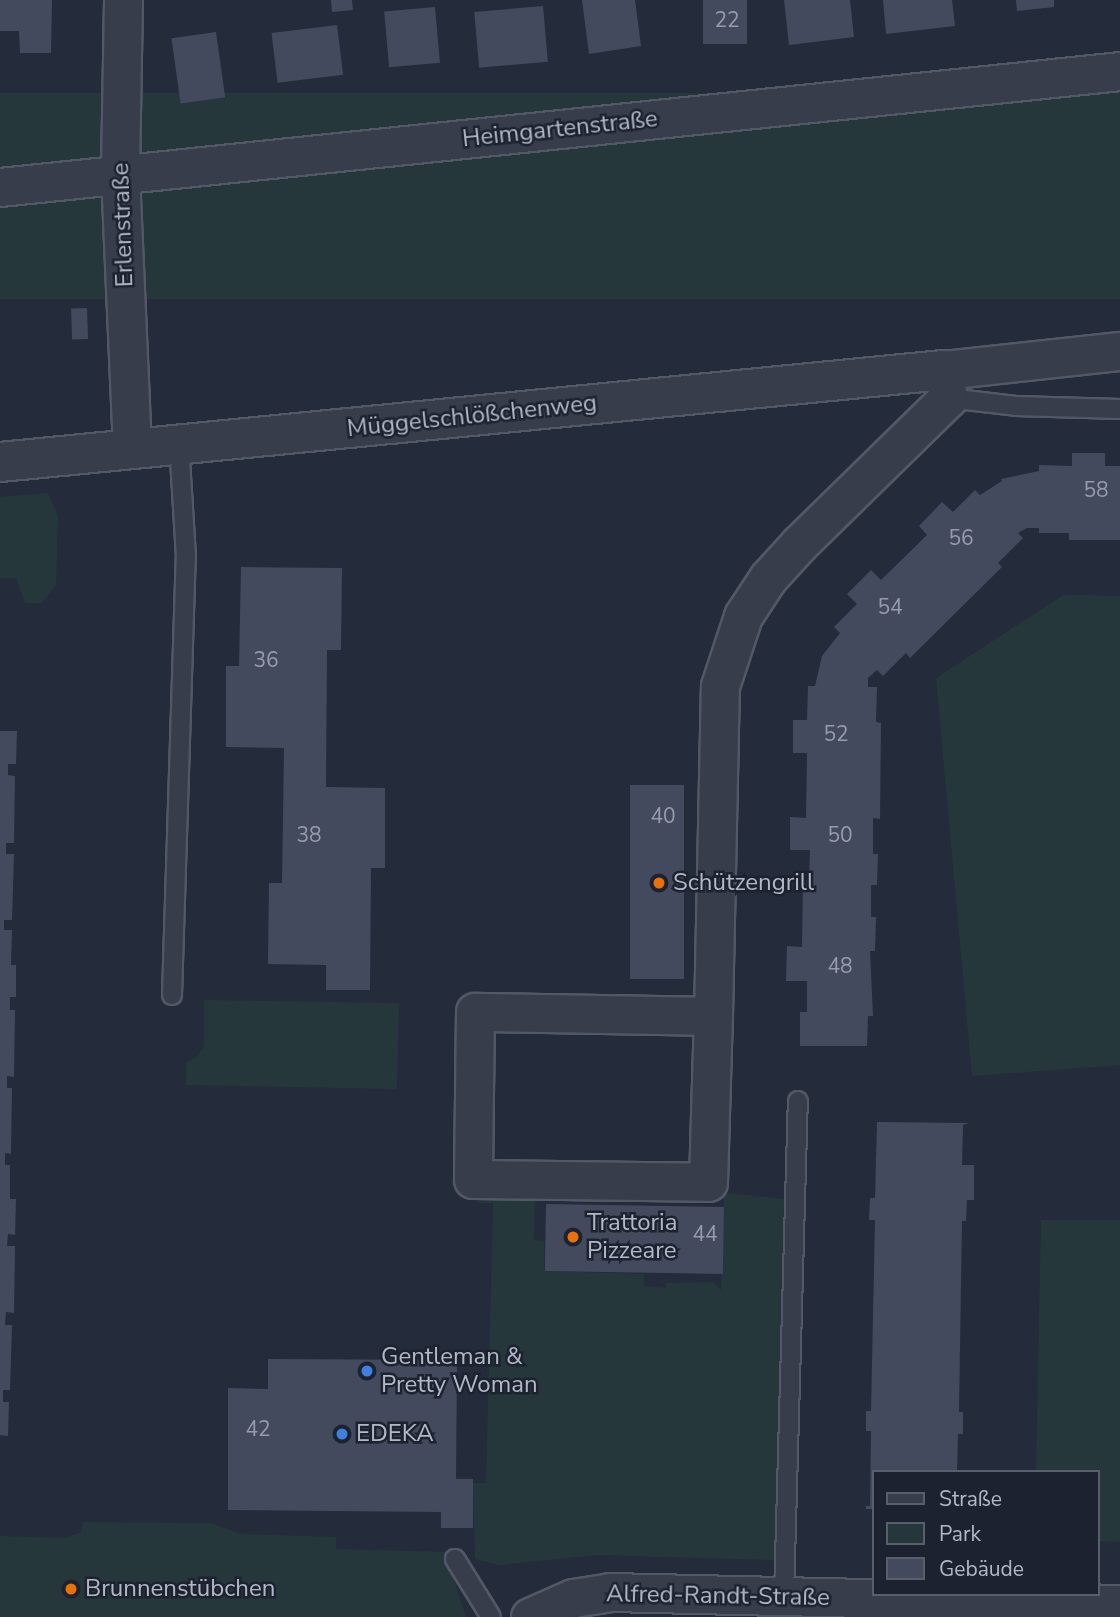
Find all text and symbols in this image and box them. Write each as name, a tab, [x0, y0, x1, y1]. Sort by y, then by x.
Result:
house number: 22	[714, 7, 740, 33]
street label: Heimgartenstraße	[461, 104, 659, 154]
street label: Erlenstraße	[106, 162, 140, 288]
street label: Müggelschlößchenweg	[346, 389, 598, 443]
house number: 58	[1083, 477, 1109, 503]
house number: 56	[948, 525, 974, 551]
house number: 54	[877, 594, 903, 620]
house number: 36	[253, 647, 279, 673]
house number: 52	[823, 721, 849, 747]
house number: 40	[650, 803, 676, 829]
house number: 38	[296, 822, 322, 848]
house number: 50	[827, 822, 853, 848]
place label: Schützengrill	[673, 869, 814, 897]
marker: Schützengrill	[651, 875, 667, 891]
house number: 48	[827, 953, 853, 979]
place label: Trattoria Pizzeare	[587, 1209, 677, 1265]
house number: 44	[692, 1221, 718, 1247]
marker: Trattoria Pizzeare	[565, 1229, 581, 1245]
place label: Gentleman & Pretty Woman	[381, 1343, 538, 1399]
marker: Gentleman & Pretty Woman	[359, 1363, 375, 1379]
house number: 42	[245, 1416, 271, 1442]
place label: EDEKA	[356, 1420, 434, 1448]
marker: EDEKA	[334, 1426, 350, 1442]
legend	[872, 1470, 1099, 1596]
text: Straße	[939, 1485, 1002, 1513]
text: Park	[939, 1520, 981, 1548]
text: Gebäude	[939, 1555, 1024, 1583]
place label: Brunnenstübchen	[85, 1575, 275, 1603]
street label: Alfred-Randt-Straße	[606, 1580, 830, 1612]
marker: Brunnenstübchen	[63, 1581, 79, 1597]

